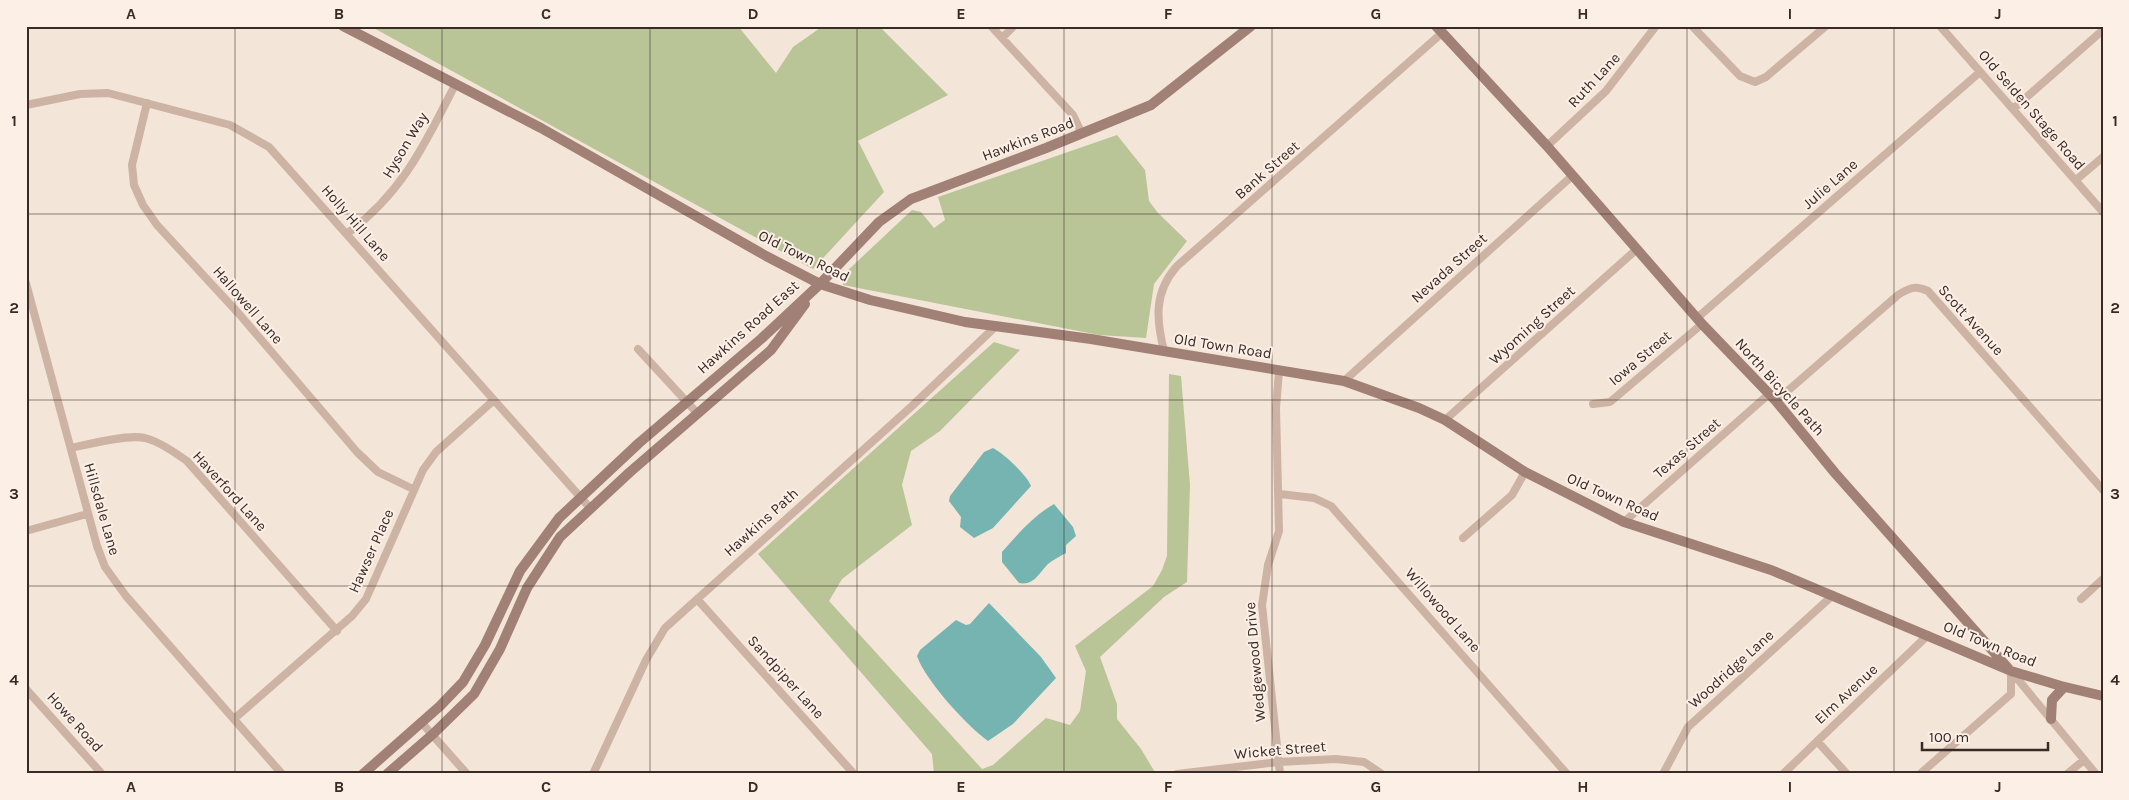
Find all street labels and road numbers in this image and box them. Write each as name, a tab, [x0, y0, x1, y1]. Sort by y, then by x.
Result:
street label: Old Selden Stage Road	[1975, 46, 2089, 174]
street label: Ruth Lane	[1564, 49, 1624, 111]
street label: Hyson Way	[378, 109, 432, 181]
street label: Hawkins Road	[979, 113, 1077, 165]
street label: Bank Street	[1231, 137, 1303, 203]
street label: Julie Lane	[1799, 155, 1861, 213]
street label: Holly Hill Lane	[318, 181, 394, 265]
street label: Old Town Road	[756, 226, 852, 286]
street label: Nevada Street	[1407, 229, 1491, 307]
street label: Hallowell Lane	[209, 262, 287, 348]
street label: Hawkins Road East	[693, 276, 803, 377]
street label: Wyoming Street	[1485, 281, 1579, 368]
street label: Scott Avenue	[1934, 281, 2008, 359]
street label: Iowa Street	[1605, 326, 1675, 389]
street label: Old Town Road	[1173, 329, 1273, 363]
street label: North Bicycle Path	[1731, 334, 1829, 440]
street label: Texas Street	[1650, 414, 1724, 482]
street label: Haverford Lane	[189, 447, 271, 535]
street label: Hillsdale Lane	[80, 461, 124, 557]
street label: Old Town Road	[1564, 469, 1662, 525]
street label: Hawkins Path	[720, 484, 802, 560]
street label: Hawser Place	[344, 506, 398, 596]
street label: Willowood Lane	[1401, 564, 1485, 656]
street label: Wedgewood Drive	[1241, 601, 1269, 723]
street label: Old Town Road	[1941, 617, 2039, 671]
street label: Woodridge Lane	[1685, 626, 1777, 712]
street label: Sandpiper Lane	[744, 632, 828, 722]
street label: Elm Avenue	[1811, 660, 1881, 728]
street label: Howe Road	[43, 688, 107, 756]
street label: Wicket Street	[1233, 737, 1327, 763]

